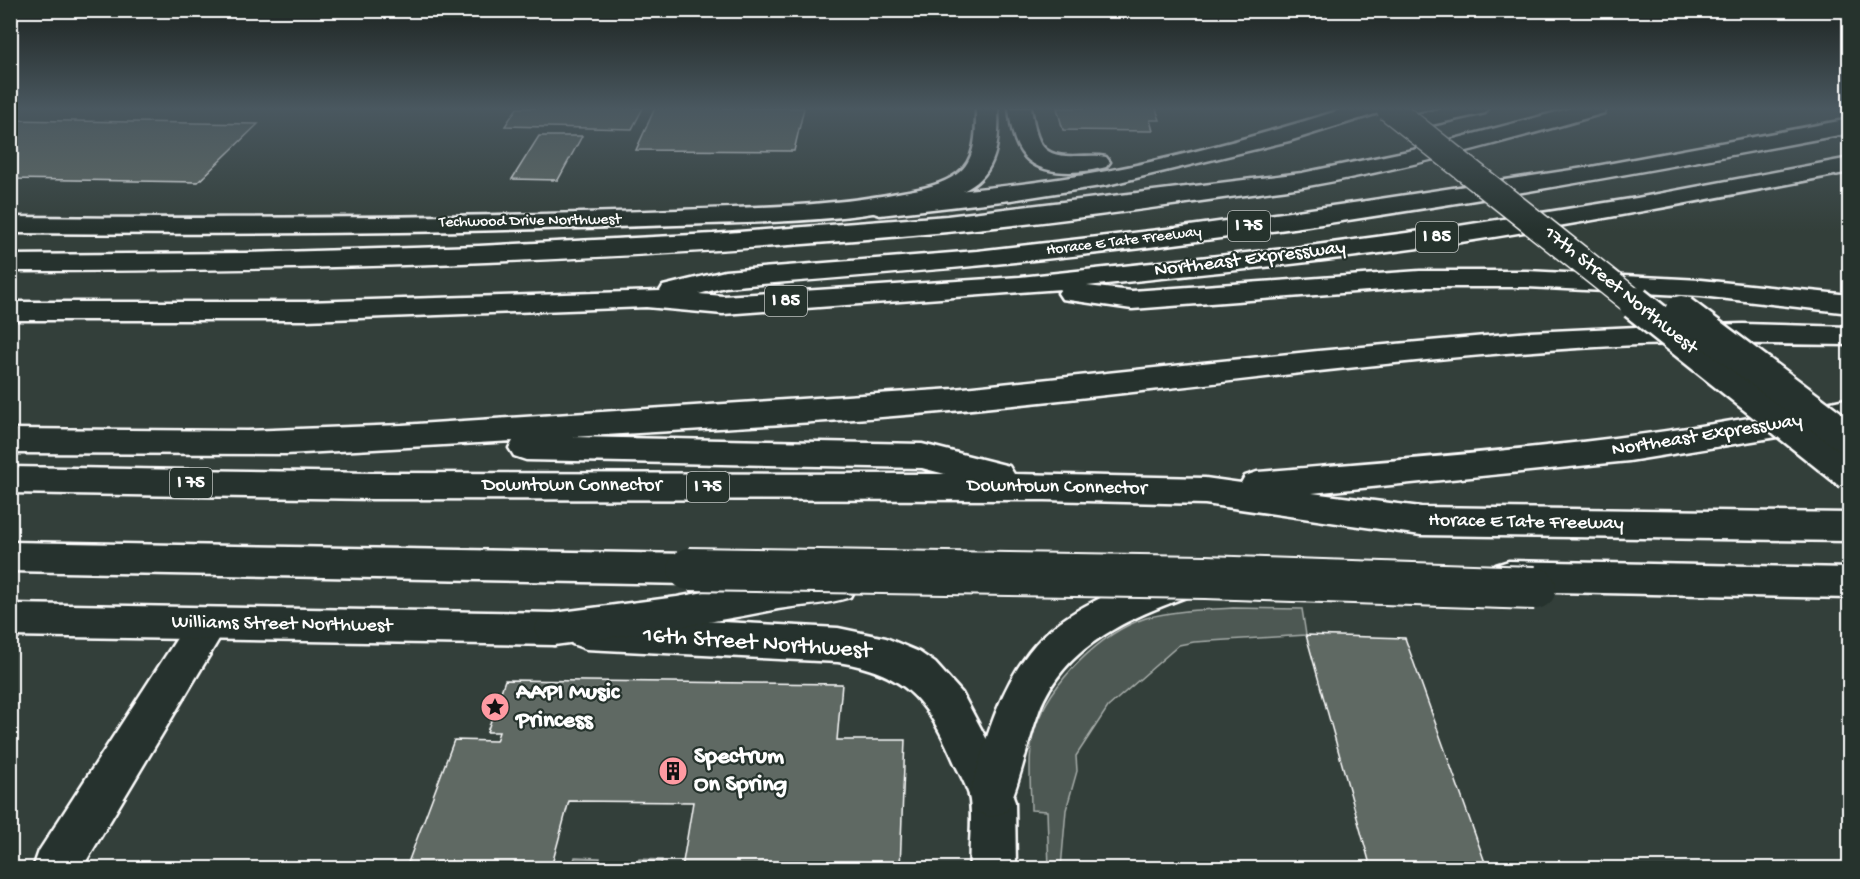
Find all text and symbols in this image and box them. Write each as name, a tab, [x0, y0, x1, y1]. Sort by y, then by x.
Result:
street label: Techwood Drive Northwest	[438, 211, 623, 233]
road number: I 75	[1228, 211, 1270, 241]
street label: 17th Street Northwest	[1538, 221, 1703, 361]
road number: I 85	[1416, 222, 1458, 252]
street label: Horace E Tate Freeway	[1045, 223, 1203, 261]
street label: Northeast Expressway	[1153, 237, 1347, 283]
road number: I 85	[765, 286, 807, 316]
street label: Northeast Expressway	[1610, 410, 1804, 462]
road number: I 75	[170, 468, 212, 498]
road number: I 75	[687, 472, 729, 502]
street label: Downtown Connector	[480, 475, 664, 498]
street label: Downtown Connector	[965, 475, 1149, 501]
street label: Horace E Tate Freeway	[1428, 510, 1624, 536]
street label: Williams Street Northwest	[171, 612, 394, 638]
street label: 16th Street Northwest	[641, 621, 874, 667]
place label: AAPI Music Princess	[514, 679, 621, 736]
place icon: AAPI Music Princess	[479, 691, 511, 723]
place label: Spectrum On Spring	[694, 743, 788, 800]
building icon: Spectrum On Spring	[657, 755, 689, 787]

